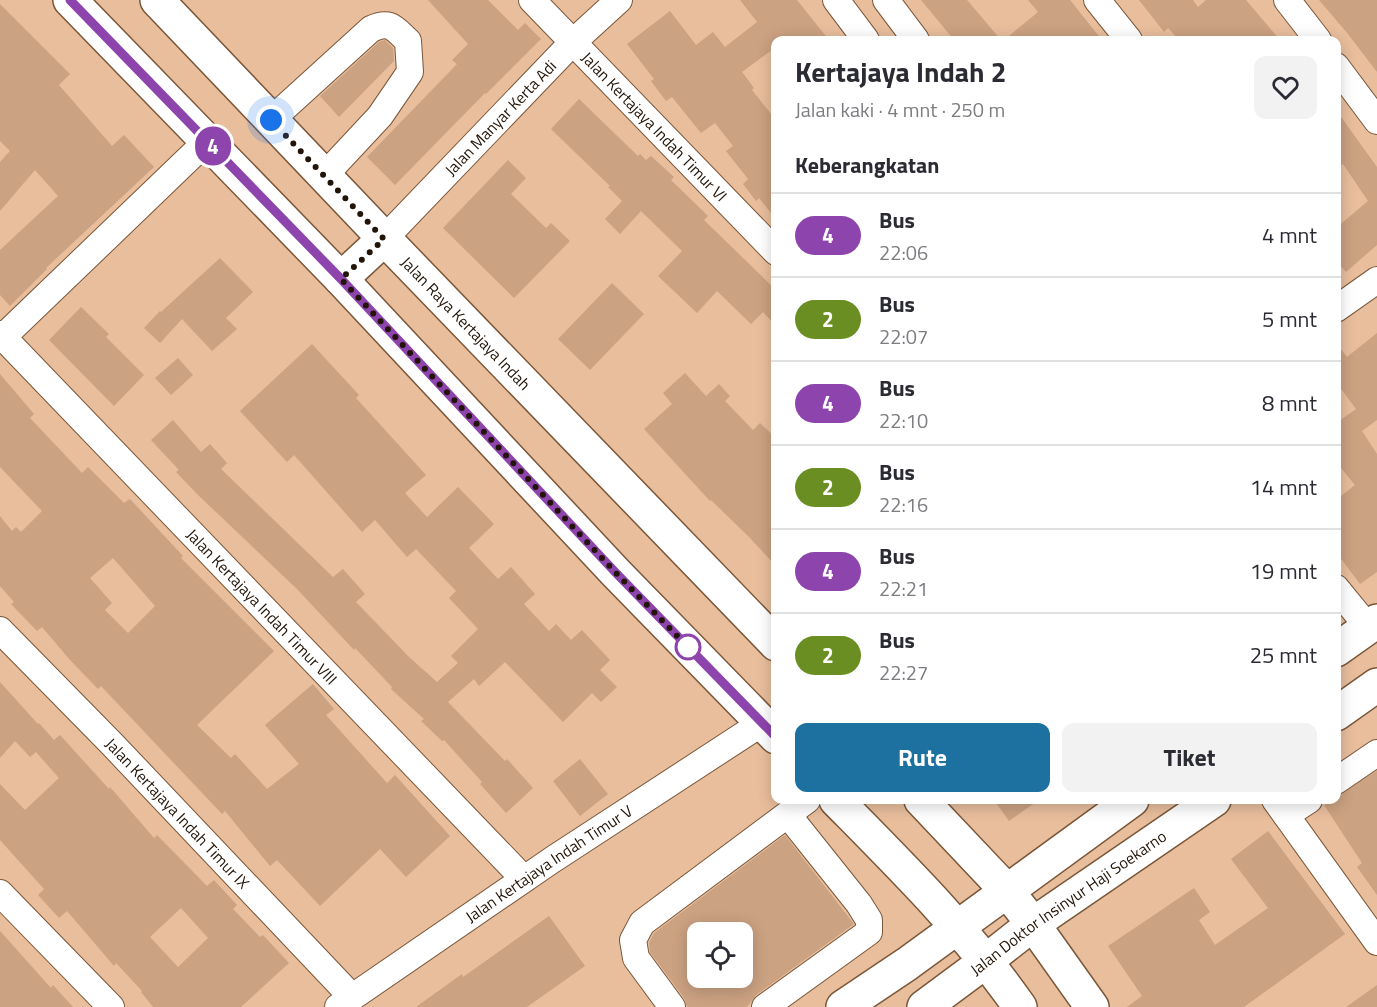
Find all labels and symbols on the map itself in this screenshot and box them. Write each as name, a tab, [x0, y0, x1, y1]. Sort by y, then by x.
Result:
street label: Jalan Kertajaya Indah Timur VI	[576, 46, 733, 207]
street label: Jalan Manyar Kerta Adi	[439, 54, 562, 181]
your location	[256, 105, 286, 135]
line badge: 4	[194, 126, 232, 166]
street label: Jalan Raya Kertajaya Indah	[396, 251, 536, 395]
street label: Jalan Kertajaya Indah Timur VIII	[181, 523, 343, 690]
unlabelled marker	[675, 634, 701, 660]
street label: Jalan Kertajaya Indah Timur IX	[100, 732, 255, 894]
street label: Jalan Kertajaya Indah Timur V	[460, 799, 637, 928]
street label: Jalan Doktor Insinyur Haji Soekarno	[965, 824, 1171, 981]

